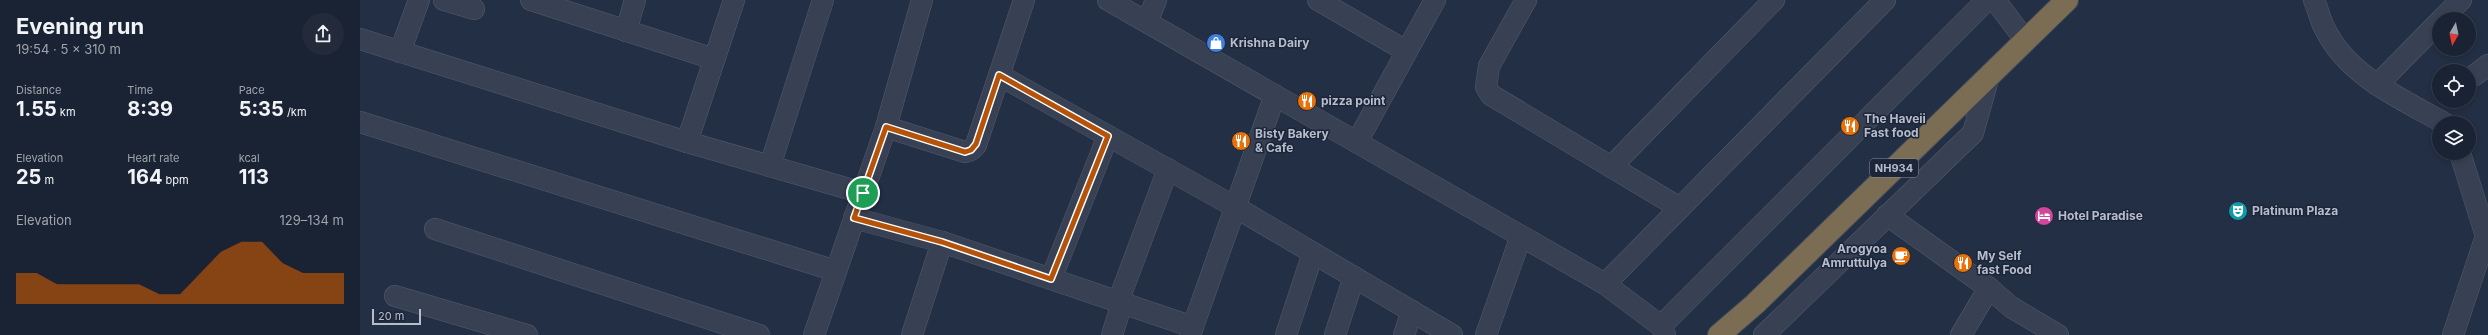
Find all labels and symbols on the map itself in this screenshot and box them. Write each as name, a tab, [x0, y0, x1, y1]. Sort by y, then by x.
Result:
north arrow	[2432, 12, 2476, 56]
shop icon: Krishna Dairy	[1205, 32, 1227, 54]
place label: Krishna Dairy	[1230, 35, 1310, 50]
restaurant icon: pizza point	[1296, 90, 1318, 112]
place label: pizza point	[1321, 93, 1386, 108]
place label: The Haveii Fast food	[1864, 111, 1926, 140]
restaurant icon: The Haveii Fast food	[1839, 115, 1861, 137]
place label: Bisty Bakery & Cafe	[1255, 126, 1329, 155]
restaurant icon: Bisty Bakery & Cafe	[1230, 130, 1252, 152]
road number: NH934	[1870, 159, 1918, 177]
pin	[846, 176, 880, 210]
theatre icon: Platinum Plaza	[2227, 200, 2249, 222]
place label: Platinum Plaza	[2252, 203, 2338, 218]
hotel icon: Hotel Paradise	[2033, 205, 2055, 227]
place label: Hotel Paradise	[2058, 208, 2143, 223]
place label: Arogyoa Amruttulya	[1821, 241, 1887, 270]
cafe icon: Arogyoa Amruttulya	[1890, 245, 1912, 267]
place label: My Self fast Food	[1977, 248, 2031, 277]
restaurant icon: My Self fast Food	[1952, 252, 1974, 274]
scale bar	[372, 307, 421, 326]

